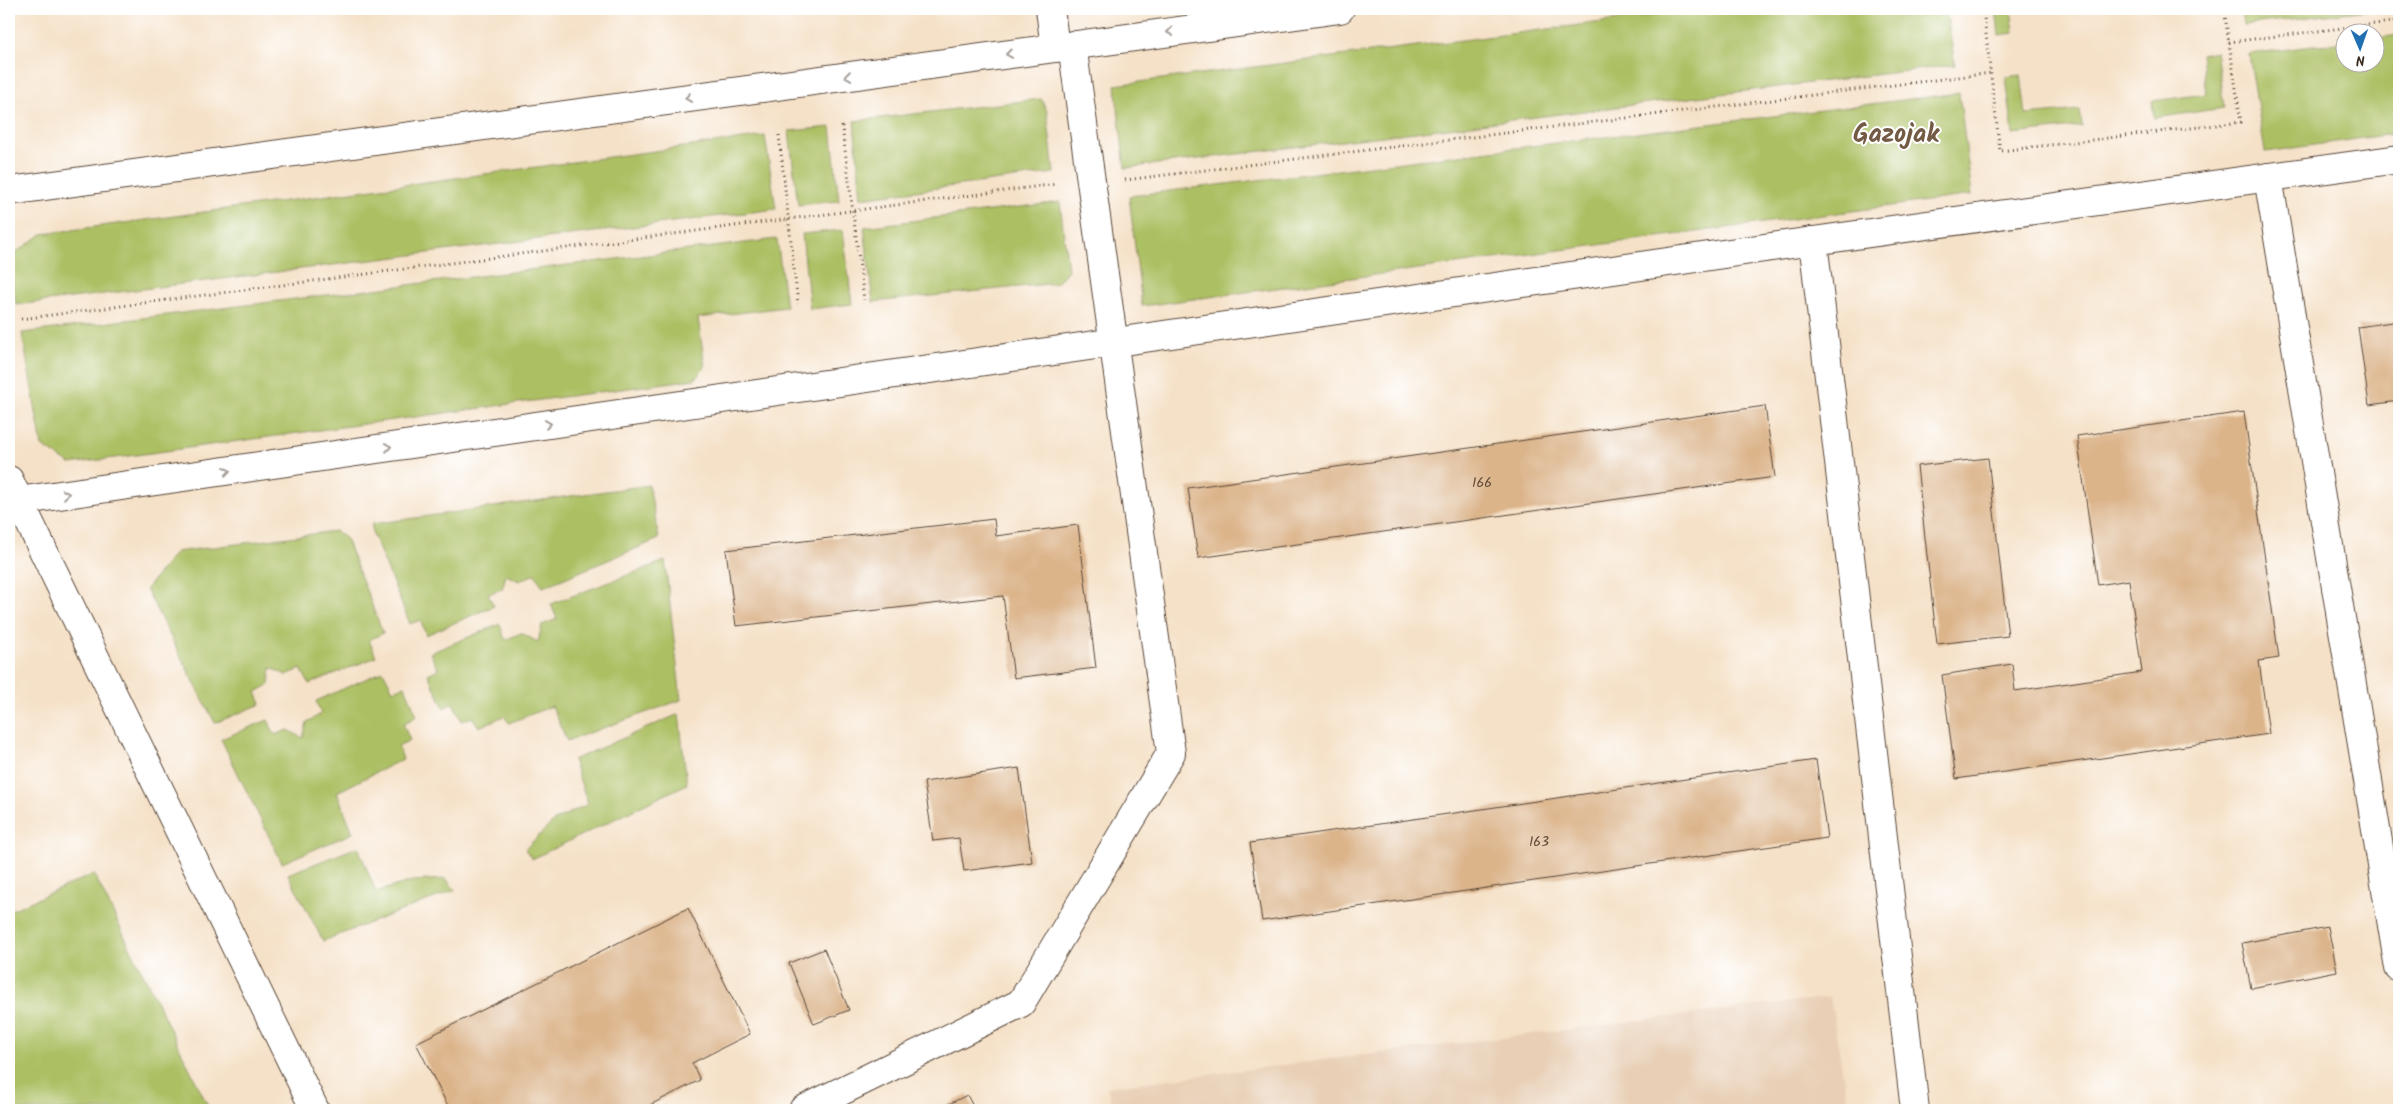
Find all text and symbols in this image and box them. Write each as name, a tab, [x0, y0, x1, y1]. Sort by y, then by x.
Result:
north arrow	[2336, 22, 2386, 72]
one-way arrow	[1166, 26, 1174, 37]
one-way arrow	[1005, 48, 1013, 59]
text: N	[2355, 49, 2365, 71]
one-way arrow	[844, 70, 852, 81]
one-way arrow	[683, 92, 691, 103]
district label: Gazojak	[1853, 114, 1940, 156]
one-way arrow	[545, 419, 553, 430]
one-way arrow	[383, 443, 392, 453]
one-way arrow	[222, 466, 231, 476]
house number: 166	[1472, 472, 1492, 494]
one-way arrow	[62, 489, 70, 500]
house number: 163	[1529, 831, 1549, 853]

